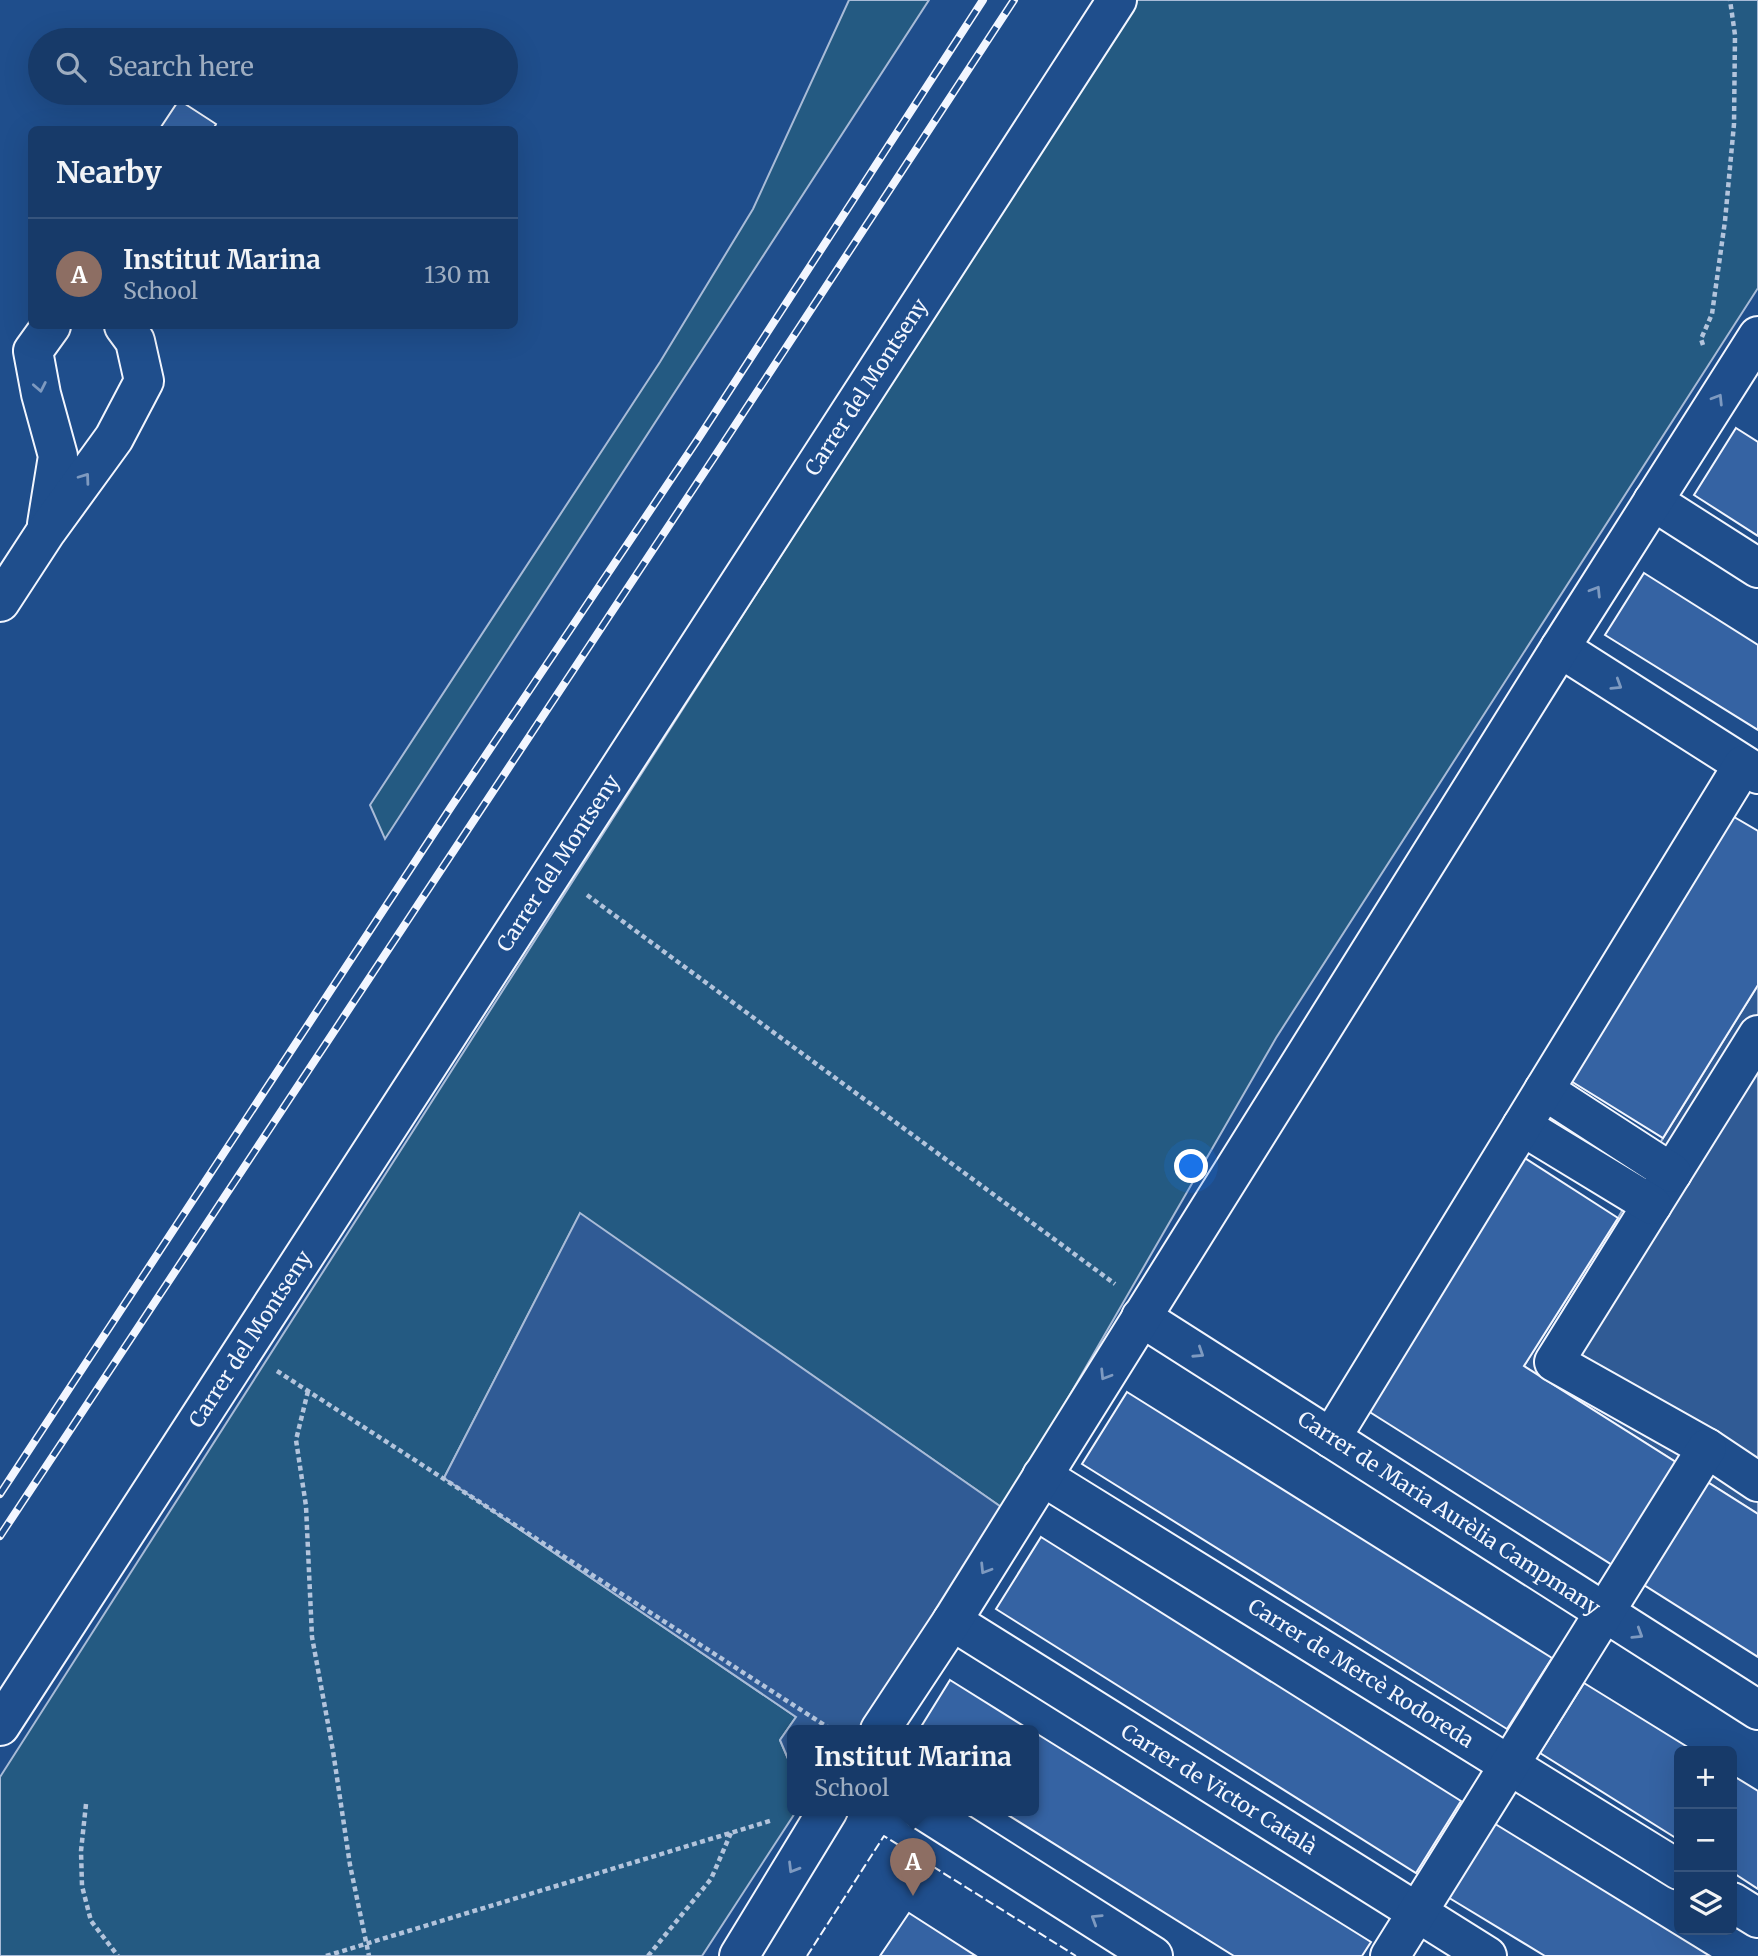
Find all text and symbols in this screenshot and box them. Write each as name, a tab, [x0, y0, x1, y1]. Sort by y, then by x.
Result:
search box	[28, 28, 518, 105]
icon: search	[52, 48, 90, 86]
text: Search here	[108, 50, 254, 83]
text: Nearby	[56, 153, 162, 191]
text: Institut Marina	[123, 243, 321, 276]
text: A	[71, 260, 87, 289]
text: 130 m	[424, 260, 490, 289]
text: School	[123, 276, 198, 305]
street label: Carrer del Montseny	[799, 293, 934, 481]
one-way arrow	[31, 381, 46, 393]
one-way arrow	[1710, 393, 1723, 406]
one-way arrow	[77, 473, 89, 485]
one-way arrow	[1588, 585, 1601, 598]
one-way arrow	[1610, 676, 1623, 689]
street label: Carrer del Montseny	[491, 769, 626, 957]
your location	[1174, 1149, 1208, 1183]
street label: Carrer del Montseny	[183, 1245, 318, 1433]
one-way arrow	[1191, 1345, 1204, 1358]
one-way arrow	[1100, 1368, 1113, 1381]
street label: Carrer de Maria Aurèlia Campmany	[1293, 1405, 1606, 1621]
one-way arrow	[980, 1561, 993, 1574]
street label: Carrer de Mercè Rodoreda	[1243, 1592, 1479, 1754]
one-way arrow	[1630, 1625, 1643, 1638]
street label: Carrer de Victor Català	[1116, 1718, 1322, 1860]
popup	[787, 1725, 1039, 1816]
text: Institut Marina	[814, 1740, 1012, 1773]
map controls	[1674, 1746, 1737, 1935]
button: +	[1674, 1746, 1737, 1809]
text: School	[814, 1773, 889, 1802]
button: −	[1674, 1809, 1737, 1872]
pin: A	[890, 1838, 936, 1896]
one-way arrow	[788, 1861, 801, 1874]
button: layers	[1674, 1872, 1737, 1935]
one-way arrow	[1090, 1915, 1103, 1928]

